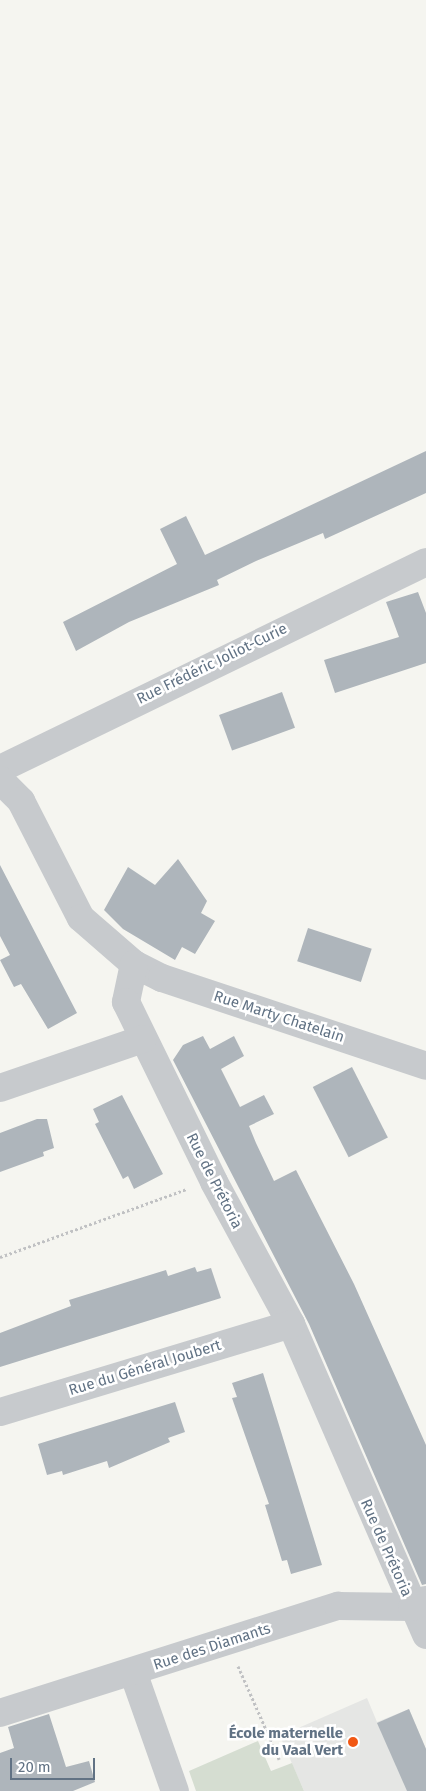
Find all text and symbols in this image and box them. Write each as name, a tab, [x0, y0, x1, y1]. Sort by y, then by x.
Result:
street label: Rue Frédéric Joliot-Curie	[134, 620, 290, 708]
street label: Rue Marty Chatelain	[211, 987, 347, 1047]
street label: Rue de Prétoria	[182, 1130, 246, 1232]
street label: Rue du Général Joubert	[67, 1336, 223, 1400]
street label: Rue de Prétoria	[356, 1496, 416, 1600]
street label: Rue des Diamants	[151, 1620, 273, 1674]
place label: École maternelle du Vaal Vert	[229, 1724, 343, 1759]
marker: École maternelle du Vaal Vert	[347, 1736, 359, 1748]
scale bar	[12, 1748, 98, 1780]
text: 20 m	[18, 1758, 51, 1776]

